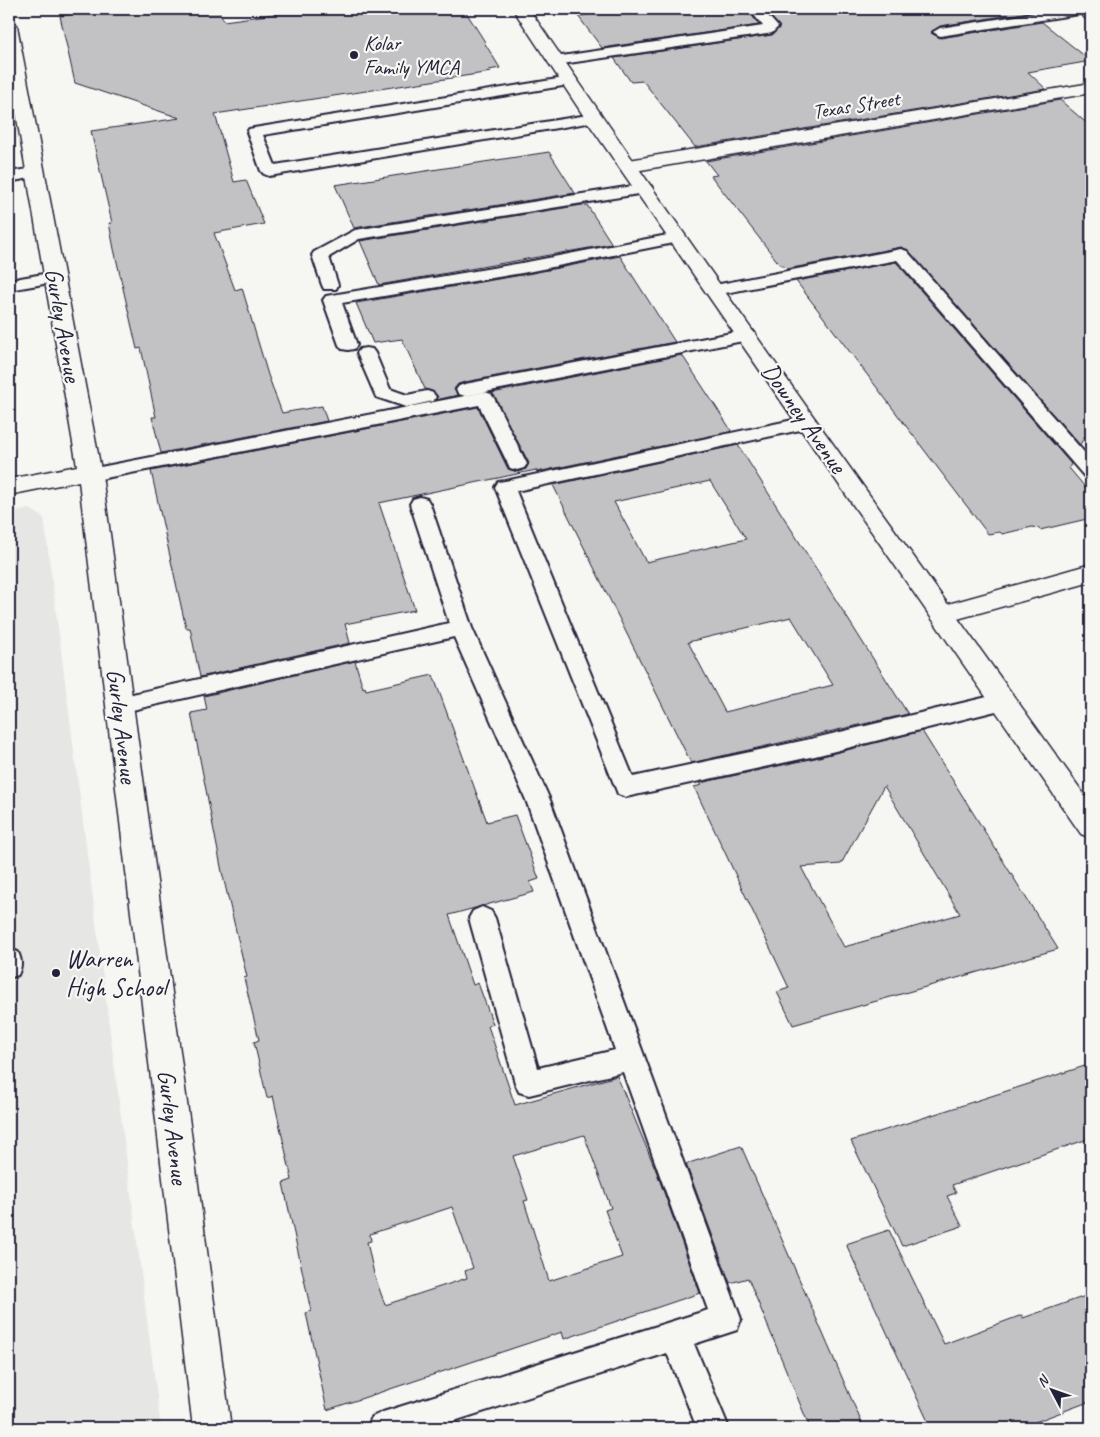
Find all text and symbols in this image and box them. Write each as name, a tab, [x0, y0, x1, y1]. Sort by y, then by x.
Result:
place label: Kolar Family YMCA	[364, 30, 461, 80]
marker: Kolar Family YMCA	[348, 49, 360, 61]
street label: Texas Street	[811, 85, 903, 125]
street label: Gurley Avenue	[37, 266, 89, 386]
street label: Downey Avenue	[754, 357, 855, 481]
street label: Gurley Avenue	[99, 667, 145, 787]
place label: Warren High School	[66, 943, 171, 1004]
marker: Warren High School	[50, 967, 62, 979]
street label: Gurley Avenue	[150, 1068, 196, 1188]
north arrow	[1028, 1364, 1078, 1414]
text: N	[1033, 1371, 1053, 1391]

